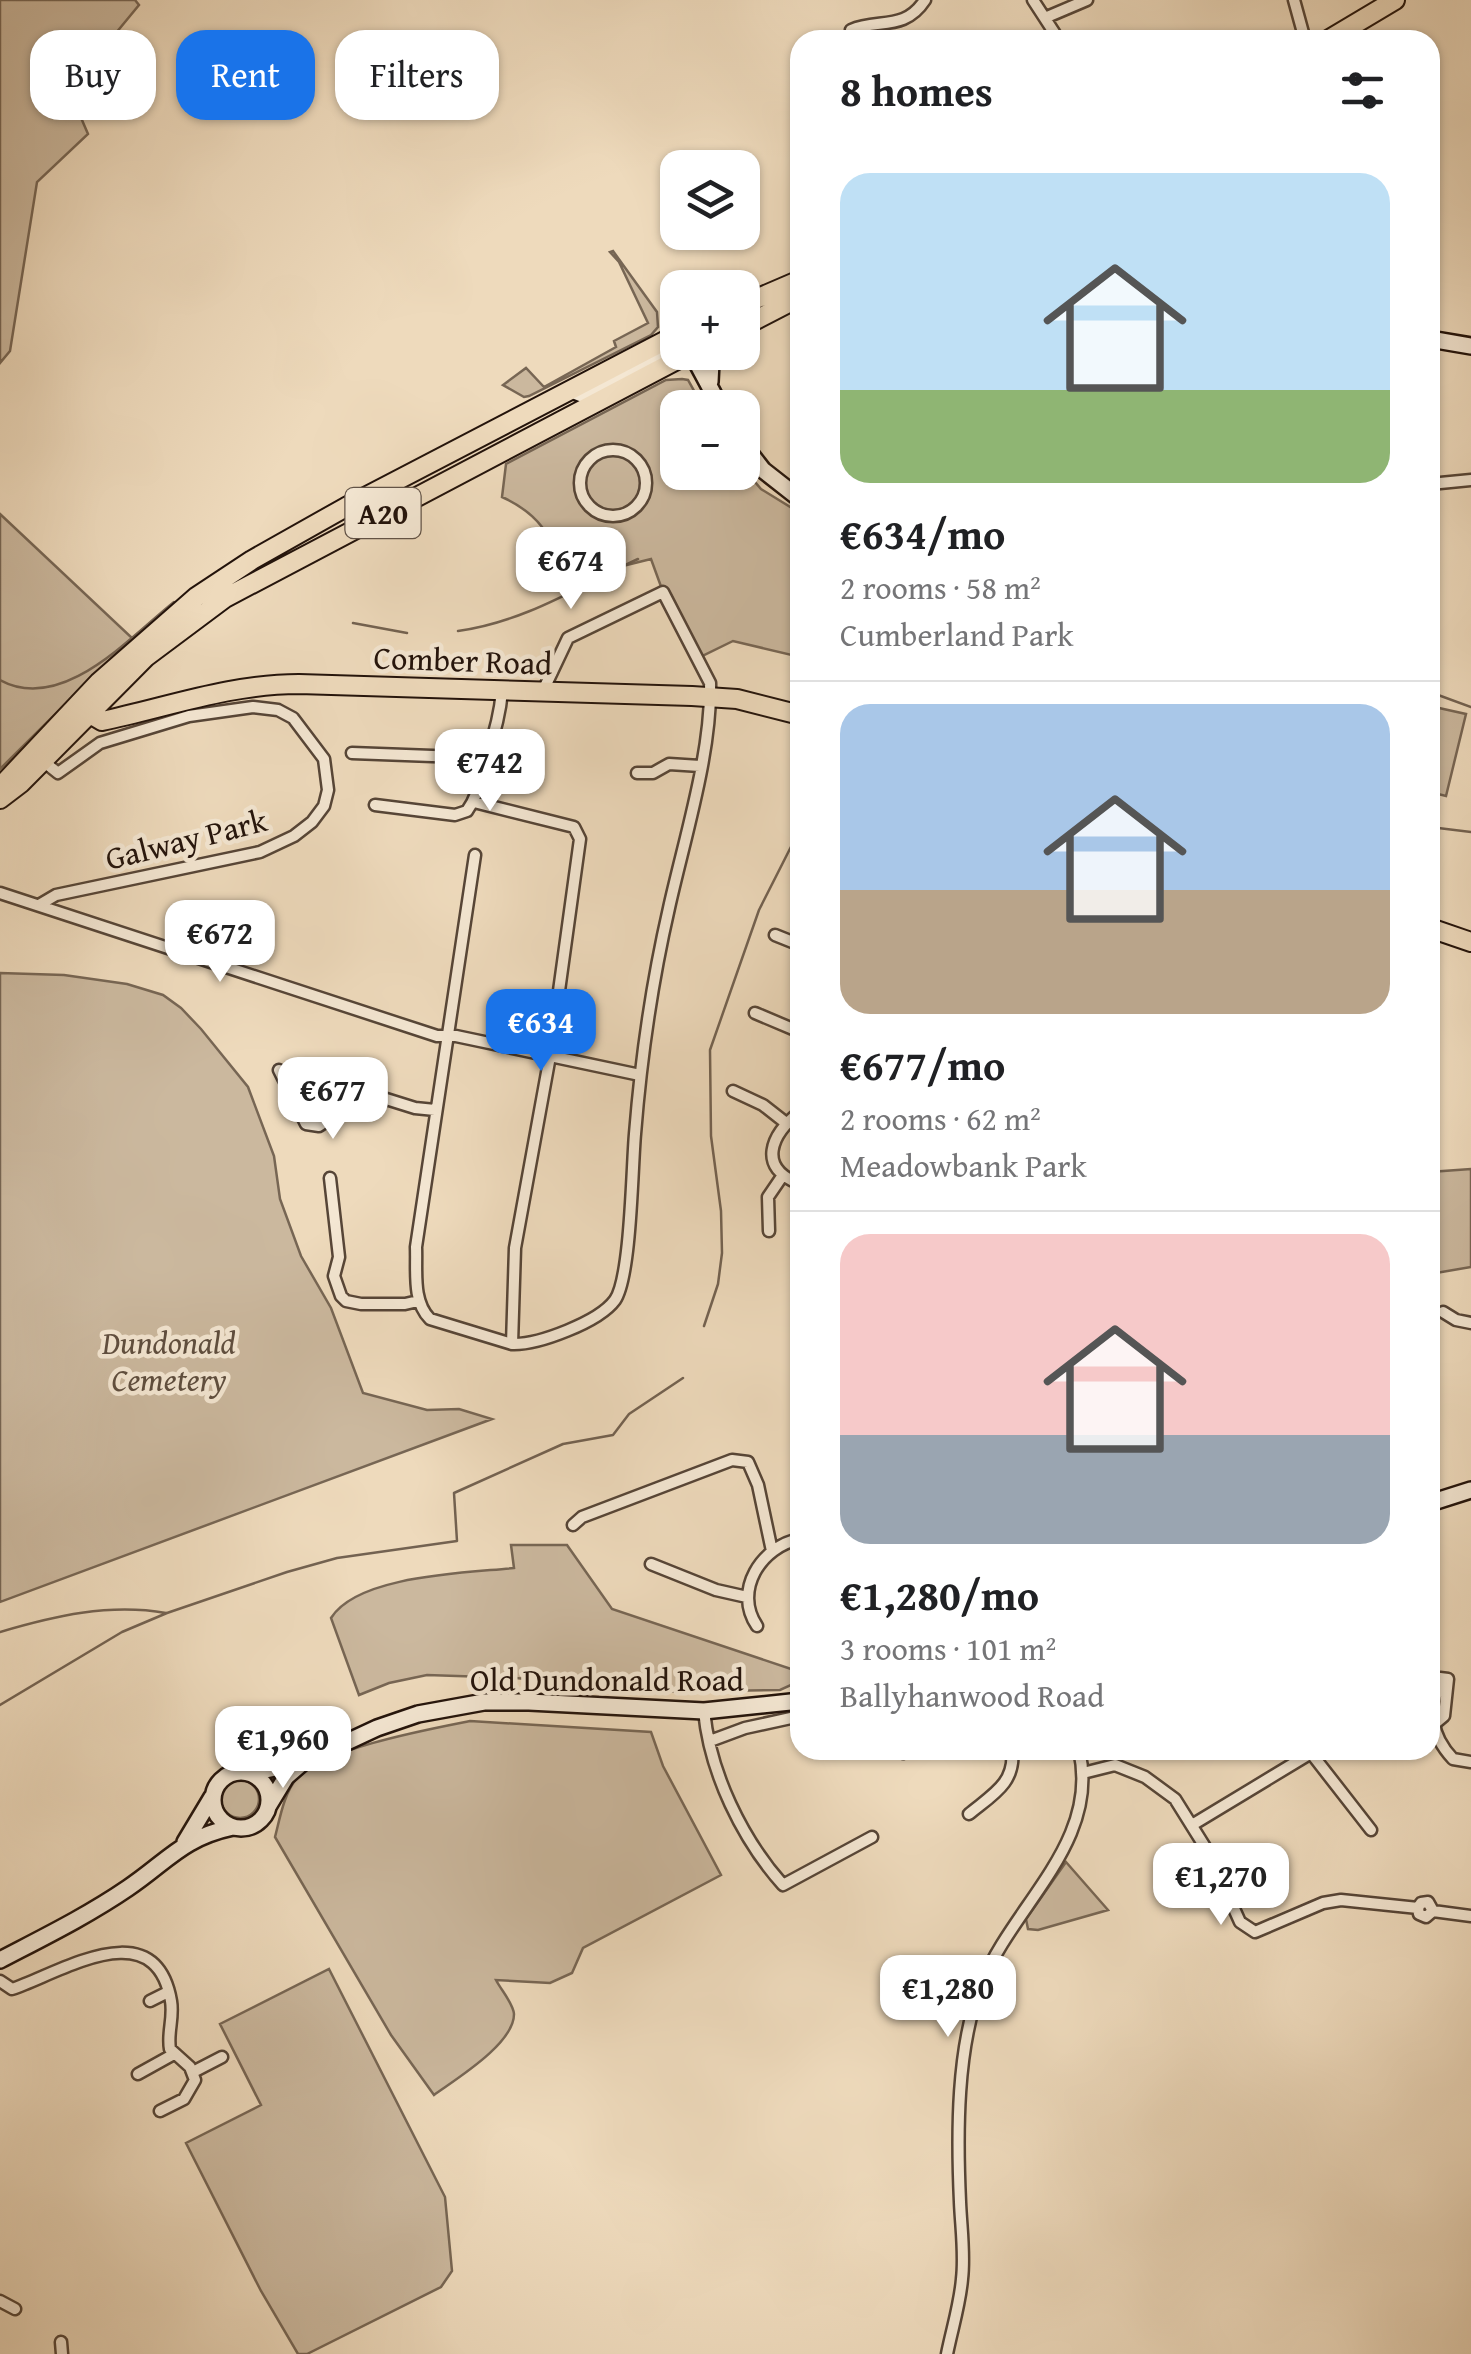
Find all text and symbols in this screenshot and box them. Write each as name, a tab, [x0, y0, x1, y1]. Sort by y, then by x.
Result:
chip: Buy	[30, 30, 156, 120]
chip: Rent	[176, 30, 315, 120]
chip: Filters	[335, 30, 499, 120]
text: 8 homes	[840, 60, 993, 121]
icon: filters	[1335, 63, 1390, 118]
map controls	[660, 150, 760, 490]
button: layers	[660, 150, 760, 250]
icon: home	[1025, 238, 1205, 418]
button: +	[660, 270, 760, 370]
button: −	[660, 390, 760, 490]
road number: A20	[346, 488, 420, 538]
text: €634/mo	[840, 503, 1005, 564]
pin: €674	[512, 527, 630, 612]
text: €674	[538, 536, 604, 583]
text: 2 rooms · 58 m²	[840, 564, 1041, 611]
text: Cumberland Park	[840, 611, 1074, 658]
street label: Comber Road	[373, 633, 553, 687]
pin: €742	[431, 729, 549, 814]
text: €742	[457, 738, 523, 785]
icon: home	[1025, 769, 1205, 949]
street label: Galway Park	[100, 796, 273, 882]
pin: €672	[161, 900, 279, 985]
text: €672	[187, 909, 253, 956]
pin: €634	[482, 989, 600, 1074]
text: €634	[508, 998, 574, 1045]
text: €677/mo	[840, 1034, 1005, 1095]
pin: €677	[274, 1057, 392, 1142]
text: €677	[300, 1066, 366, 1113]
text: 2 rooms · 62 m²	[840, 1095, 1041, 1142]
text: Meadowbank Park	[840, 1142, 1087, 1189]
icon: home	[1025, 1299, 1205, 1479]
park label: Dundonald Cemetery	[101, 1319, 236, 1403]
text: €1,280/mo	[840, 1564, 1039, 1625]
text: 3 rooms · 101 m²	[840, 1625, 1056, 1672]
street label: Old Dundonald Road	[470, 1656, 744, 1703]
text: Ballyhanwood Road	[840, 1672, 1104, 1719]
pin: €1,960	[202, 1706, 364, 1791]
text: €1,960	[237, 1715, 329, 1762]
pin: €1,270	[1140, 1843, 1302, 1928]
text: €1,270	[1175, 1852, 1267, 1899]
pin: €1,280	[867, 1955, 1029, 2040]
text: €1,280	[902, 1964, 994, 2011]

